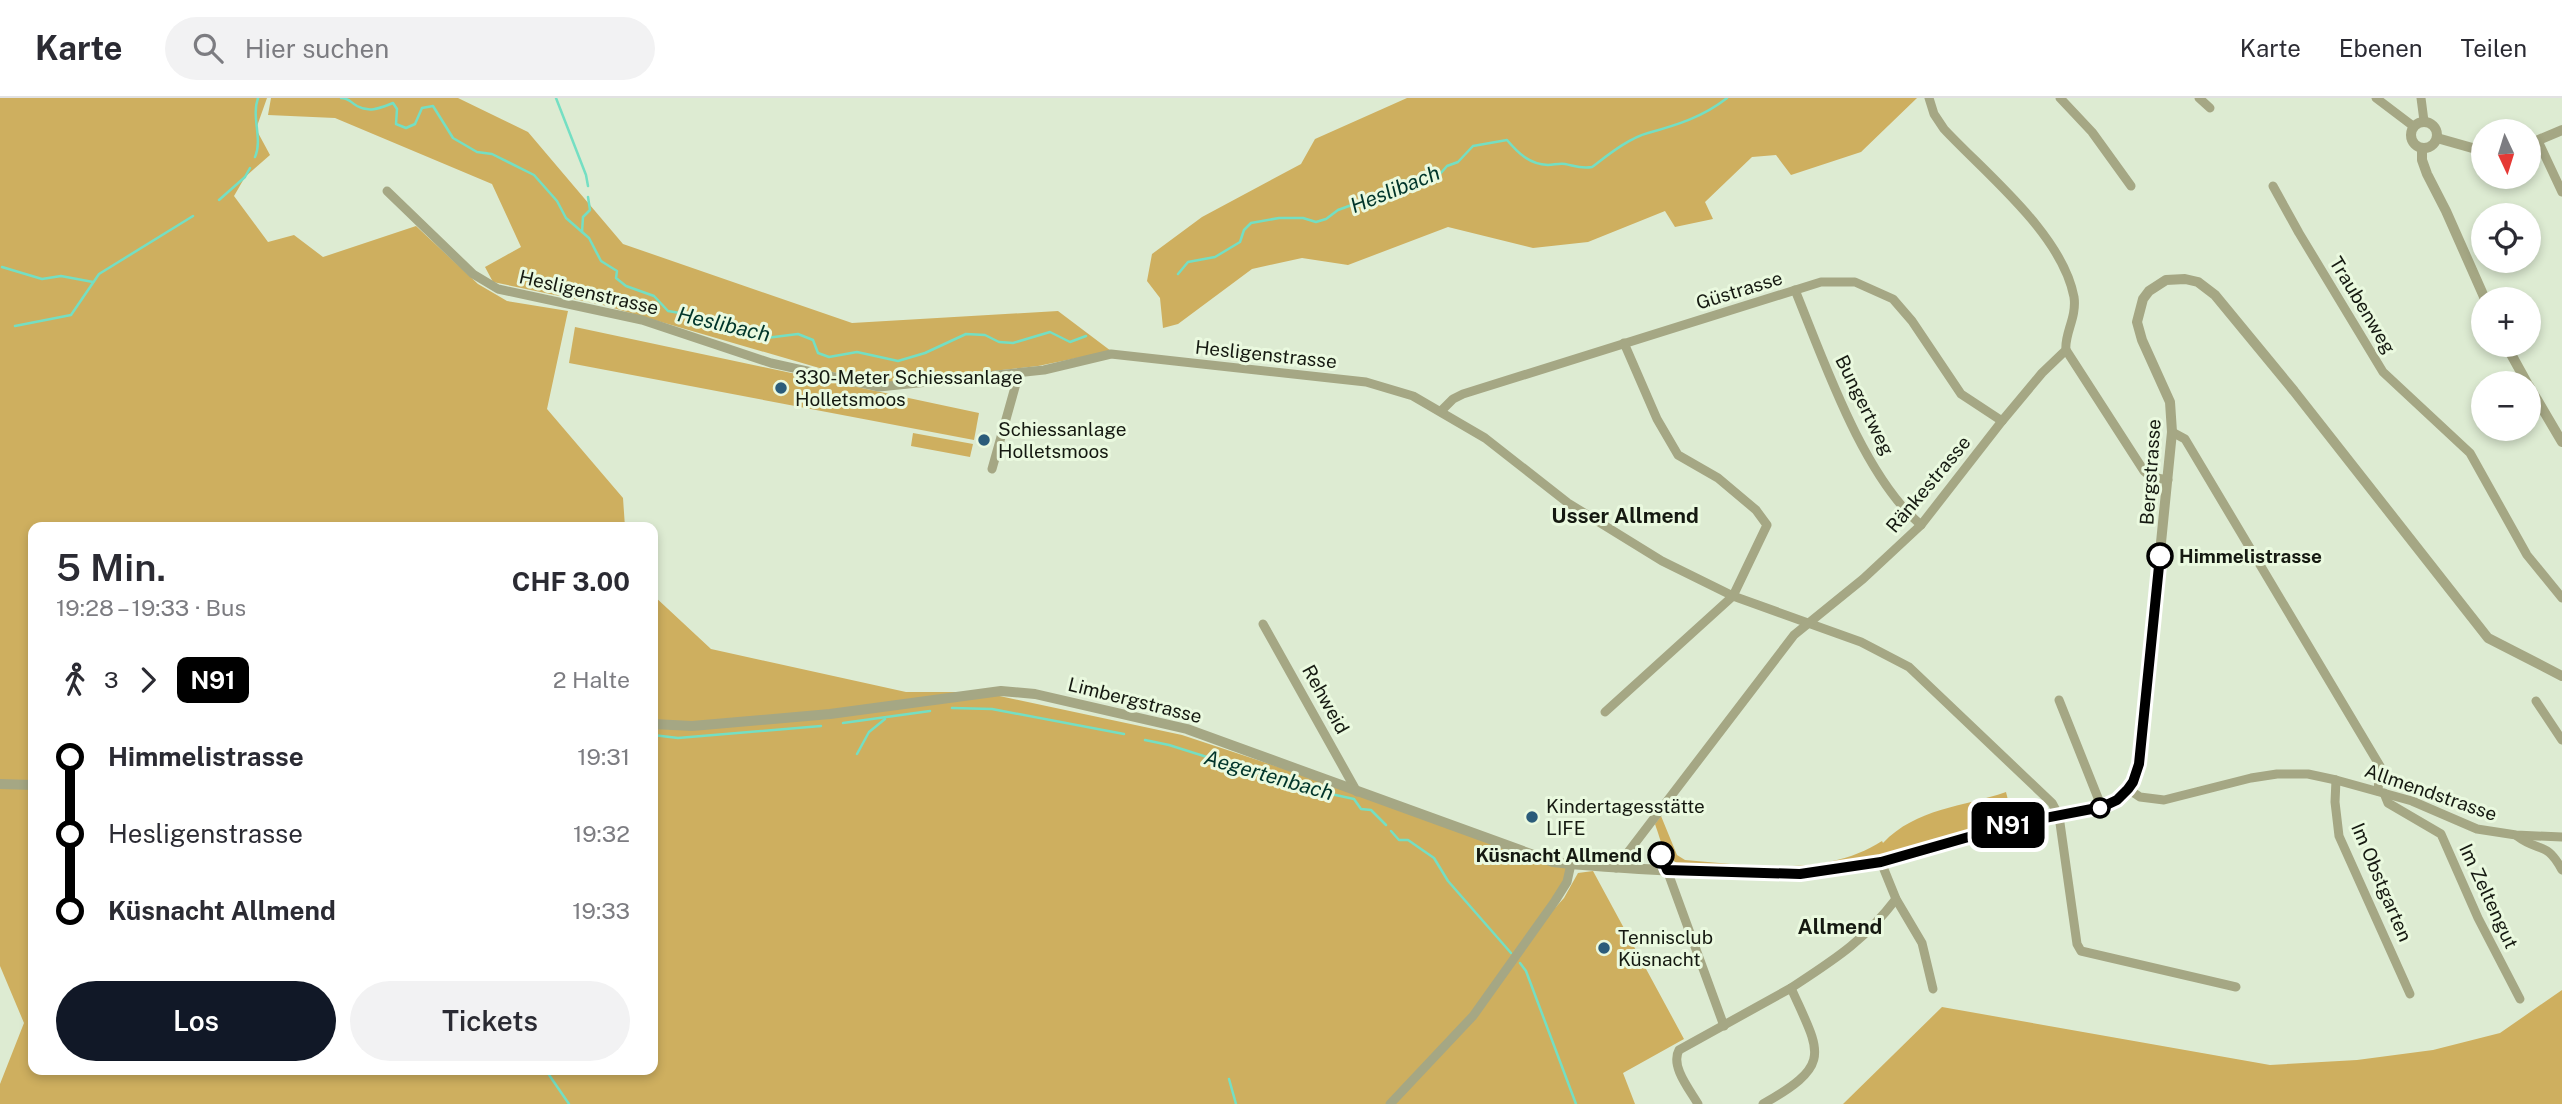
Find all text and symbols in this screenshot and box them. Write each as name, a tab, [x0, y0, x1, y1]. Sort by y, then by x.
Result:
search box	[165, 17, 655, 80]
text: Karte	[35, 29, 123, 67]
icon: search	[189, 29, 227, 67]
text: Hier suchen	[245, 33, 389, 64]
text: Karte	[2240, 34, 2301, 62]
text: Ebenen	[2339, 34, 2423, 62]
text: Teilen	[2461, 34, 2527, 62]
north arrow	[2471, 119, 2541, 189]
map controls	[2471, 119, 2541, 441]
water label: Heslibach	[1347, 160, 1443, 218]
button: locate	[2471, 203, 2541, 273]
street label: Traubenweg	[2325, 252, 2401, 358]
street label: Hesligenstrasse	[517, 265, 661, 319]
street label: Güstrasse	[1693, 266, 1785, 314]
button: +	[2471, 287, 2541, 357]
water label: Heslibach	[675, 301, 773, 347]
street label: Hesligenstrasse	[1194, 336, 1338, 372]
street label: Bungertweg	[1831, 351, 1899, 459]
place label: 330-Meter Schiessanlage Holletsmoos	[795, 366, 1023, 410]
button: −	[2471, 371, 2541, 441]
marker: 330-Meter Schiessanlage Holletsmoos	[773, 380, 789, 396]
place label: Schiessanlage Holletsmoos	[998, 418, 1126, 462]
street label: Bergstrasse	[2135, 418, 2165, 526]
street label: Ränkestrasse	[1881, 431, 1975, 537]
marker: Schiessanlage Holletsmoos	[976, 432, 992, 448]
district label: Usser Allmend	[1551, 503, 1699, 528]
marker: Himmelistrasse	[2147, 543, 2173, 569]
text: 5 Min.	[56, 545, 166, 590]
place label: Himmelistrasse	[2179, 545, 2322, 567]
text: CHF 3.00	[512, 566, 630, 597]
text: 19:28 – 19:33 · Bus	[56, 594, 246, 621]
icon: walk	[56, 661, 94, 699]
icon: forward	[129, 661, 167, 699]
street label: Rehweid	[1298, 661, 1354, 737]
text: 3	[104, 666, 119, 693]
text: N91	[191, 666, 235, 694]
text: 2 Halte	[553, 666, 630, 693]
street label: Limbergstrasse	[1066, 673, 1204, 727]
text: Himmelistrasse	[108, 741, 304, 772]
text: 19:31	[577, 743, 630, 770]
water label: Aegertenbach	[1202, 745, 1336, 805]
street label: Allmendstrasse	[2362, 759, 2500, 825]
place label: Kindertagesstätte LIFE	[1546, 795, 1705, 839]
unlabelled marker	[2090, 798, 2110, 818]
line badge: N91	[1968, 802, 2048, 848]
marker: Kindertagesstätte LIFE	[1524, 809, 1540, 825]
text: N91	[1986, 811, 2030, 839]
text: Hesligenstrasse	[108, 818, 303, 849]
street label: Im Obstgarten	[2347, 819, 2417, 945]
text: 19:32	[573, 820, 630, 847]
street label: Im Zeltengut	[2455, 840, 2523, 952]
marker: Küsnacht Allmend	[1648, 842, 1674, 868]
place label: Küsnacht Allmend	[1476, 844, 1642, 866]
text: Küsnacht Allmend	[108, 895, 336, 926]
text: 19:33	[572, 897, 630, 924]
district label: Allmend	[1798, 914, 1882, 939]
place label: Tennisclub Küsnacht	[1618, 926, 1713, 970]
marker: Tennisclub Küsnacht	[1596, 940, 1612, 956]
button: Los	[56, 981, 336, 1061]
button: Tickets	[350, 981, 630, 1061]

